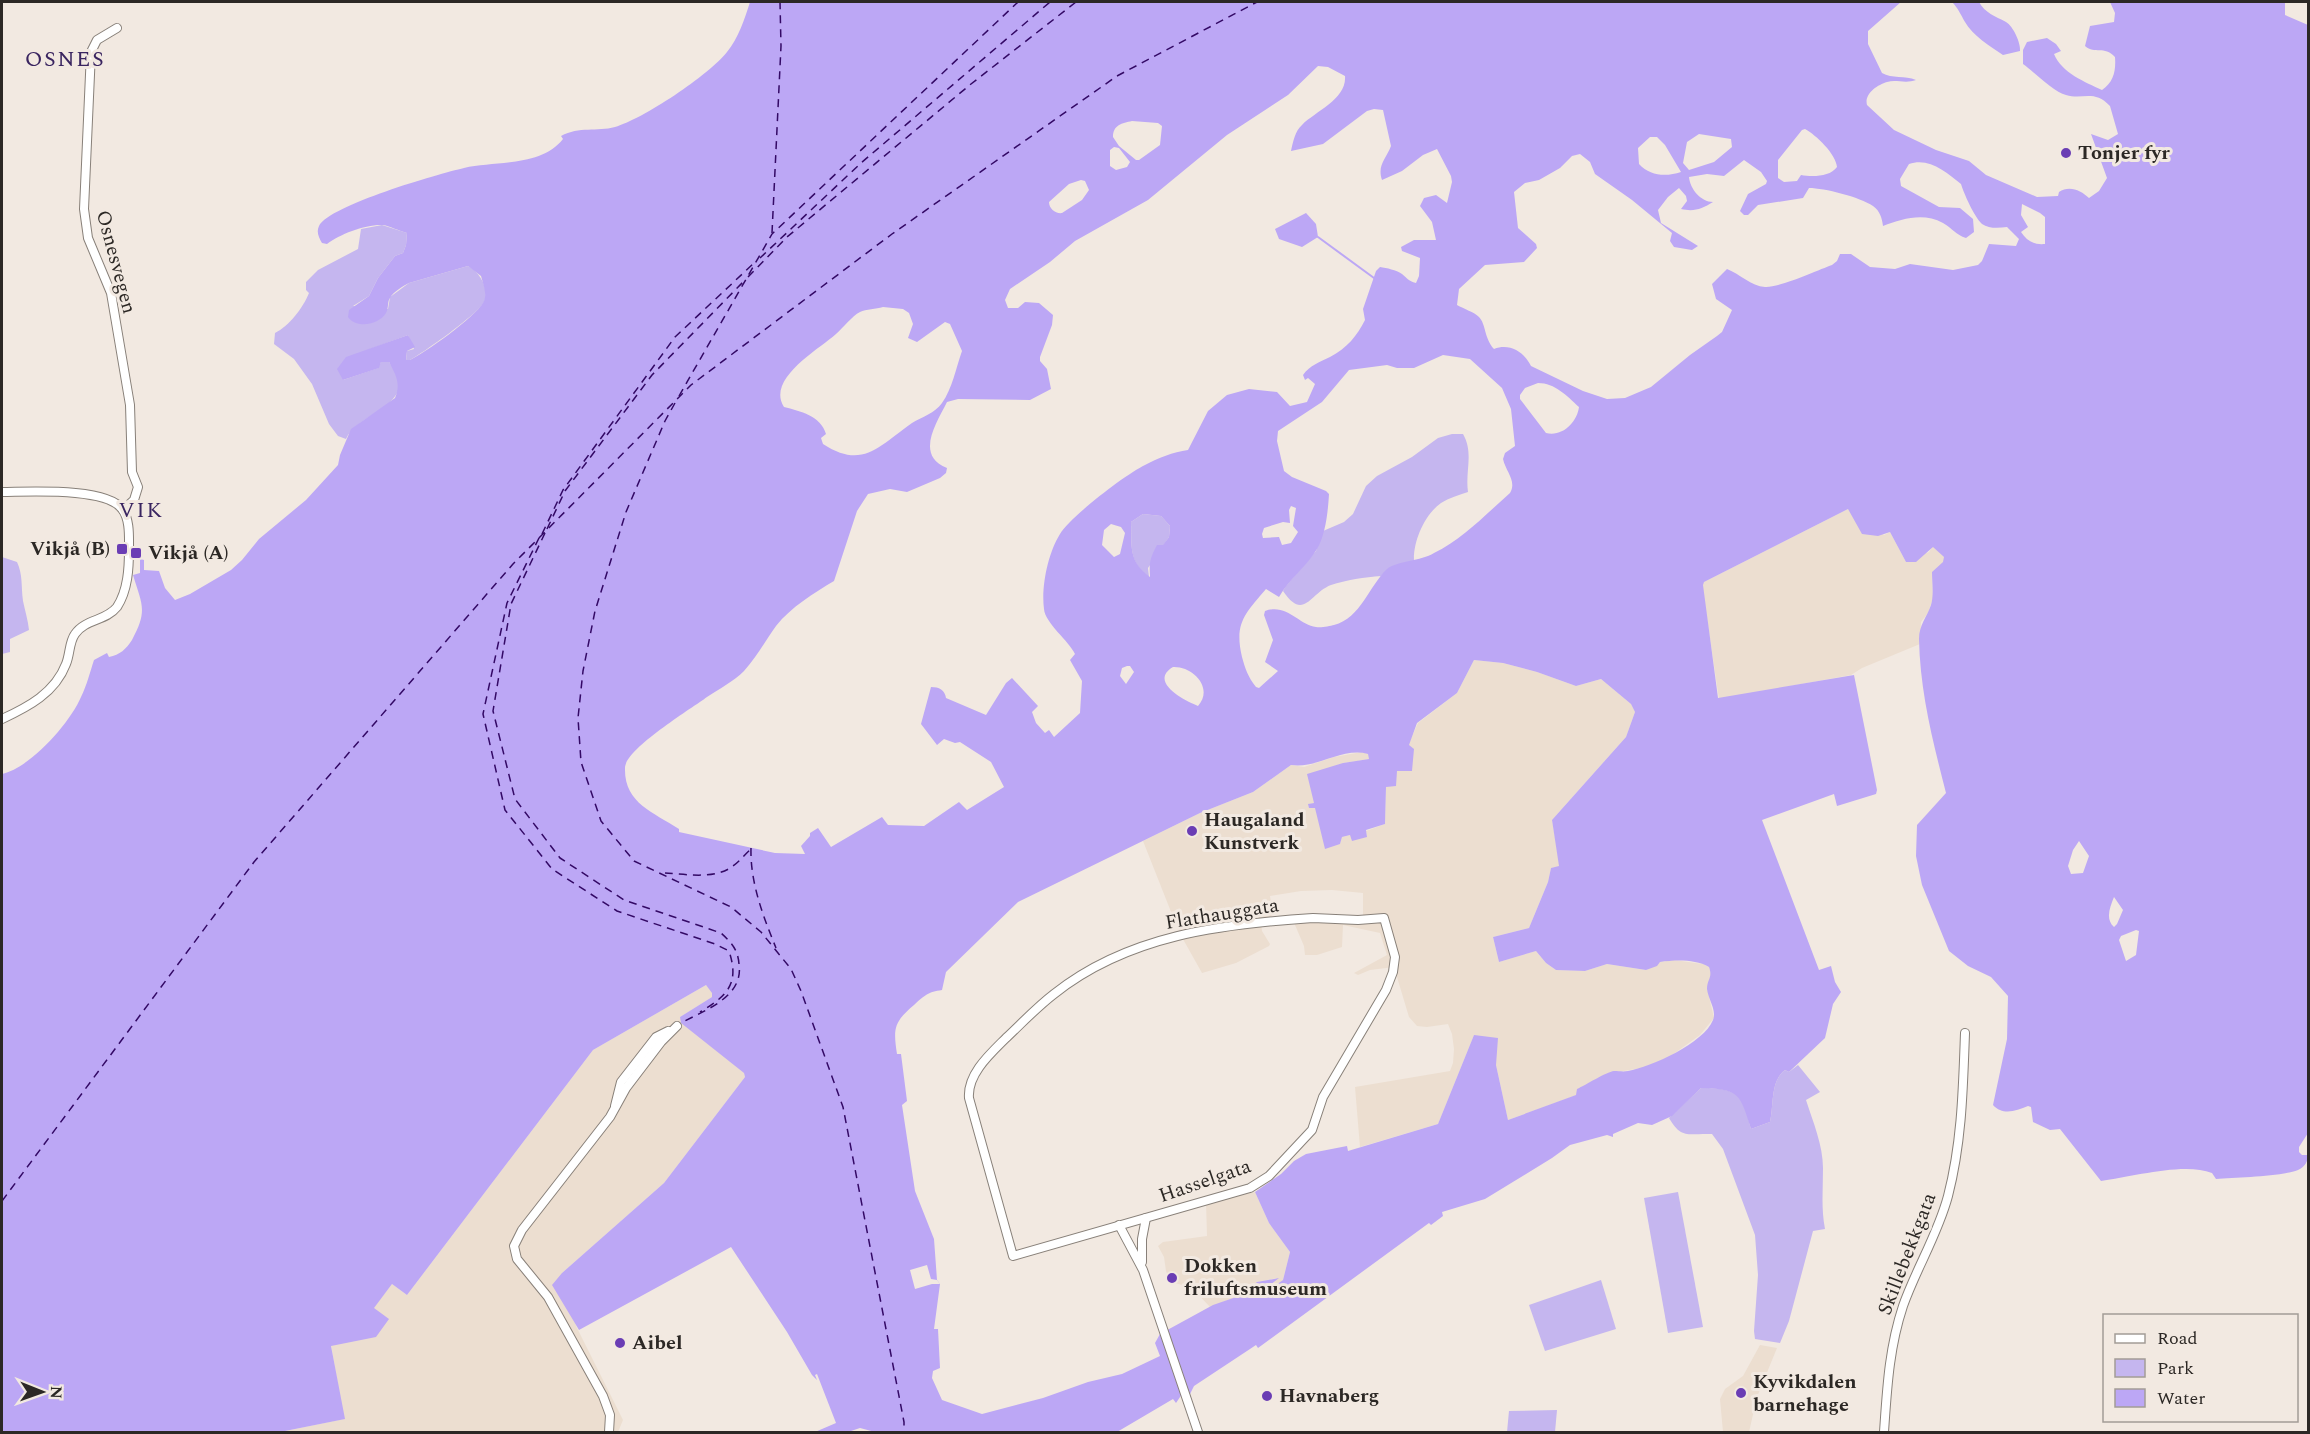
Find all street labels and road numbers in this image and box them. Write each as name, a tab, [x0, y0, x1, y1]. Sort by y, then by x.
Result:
street label: Osnesvegen	[88, 207, 144, 317]
street label: Flathauggata	[1163, 890, 1281, 938]
street label: Hasselgata	[1155, 1151, 1255, 1211]
street label: Skillebekkgata	[1870, 1188, 1944, 1320]

